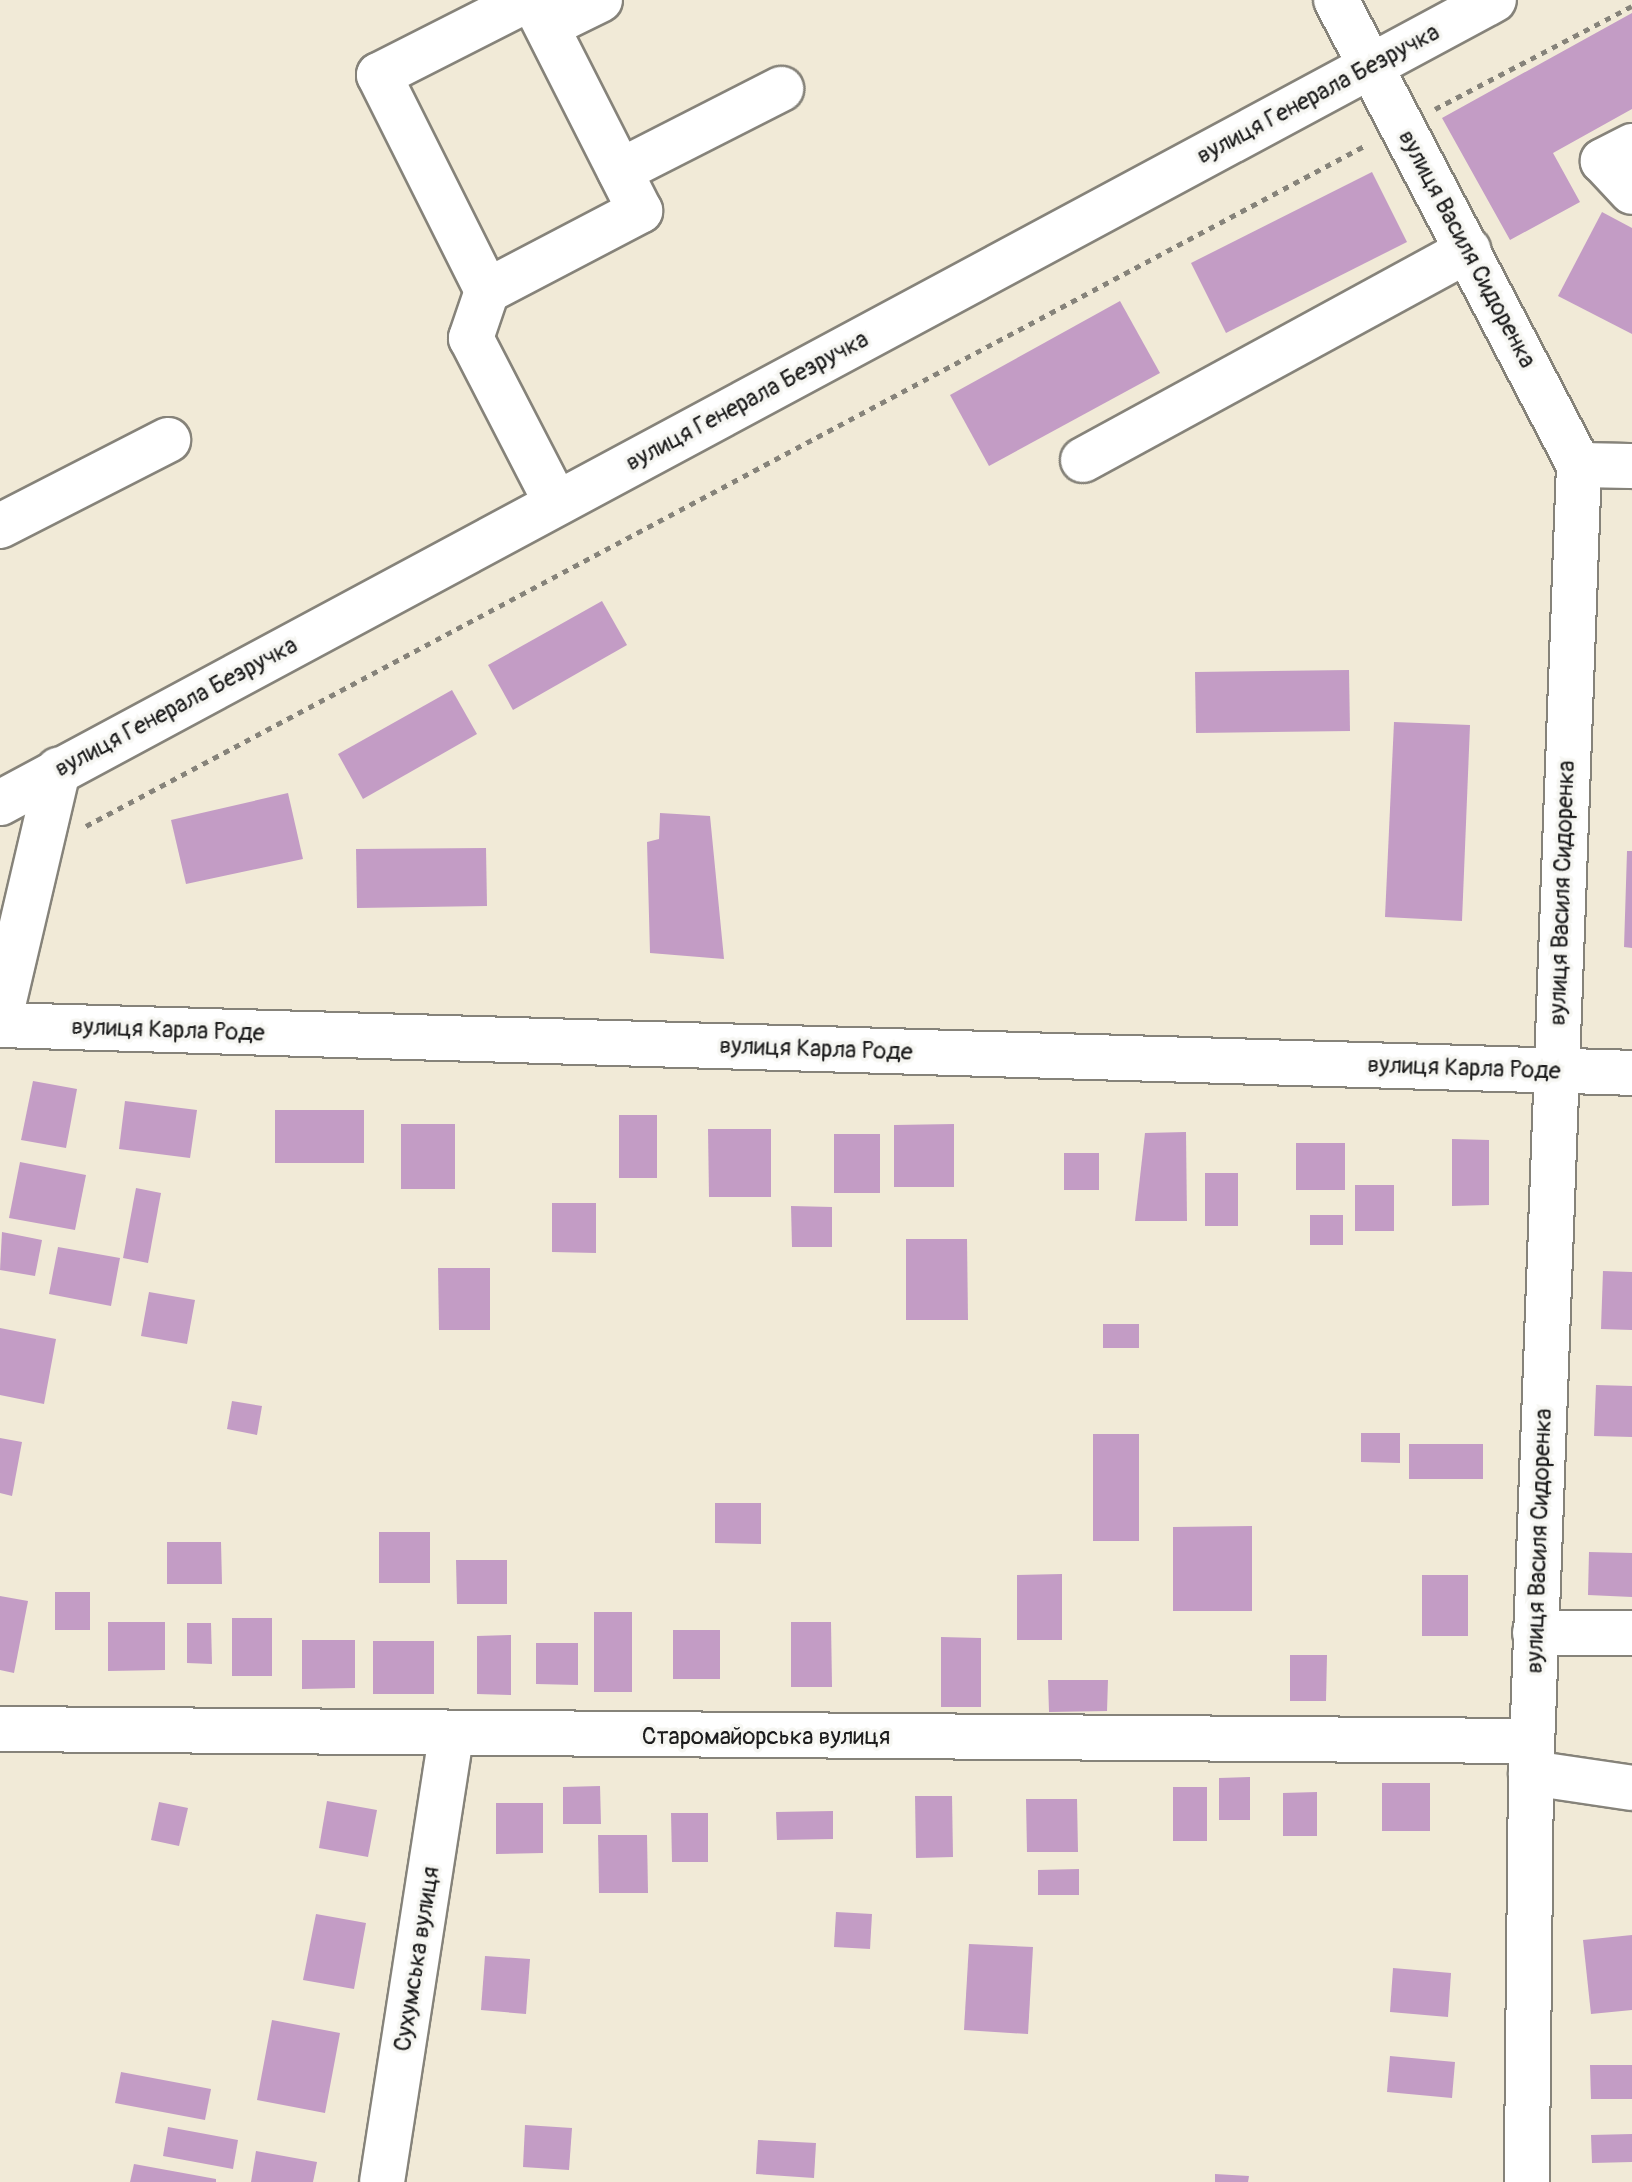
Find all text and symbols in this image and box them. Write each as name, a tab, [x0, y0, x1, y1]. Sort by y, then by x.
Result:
street label: вулиця Генерала Безручка	[1192, 18, 1444, 170]
street label: вулиця Василя Сидоренка	[1392, 125, 1542, 373]
street label: вулиця Генерала Безручка	[621, 325, 873, 477]
street label: вулиця Генерала Безручка	[50, 631, 302, 783]
street label: вулиця Василя Сидоренка	[1543, 760, 1581, 1026]
street label: вулиця Карла Роде	[71, 1012, 265, 1048]
street label: вулиця Карла Роде	[719, 1031, 913, 1067]
street label: вулиця Карла Роде	[1367, 1050, 1561, 1086]
street label: вулиця Василя Сидоренка	[1520, 1408, 1558, 1674]
street label: Старомайорська вулиця	[642, 1723, 890, 1751]
street label: Сухумська вулиця	[388, 1865, 446, 2053]

